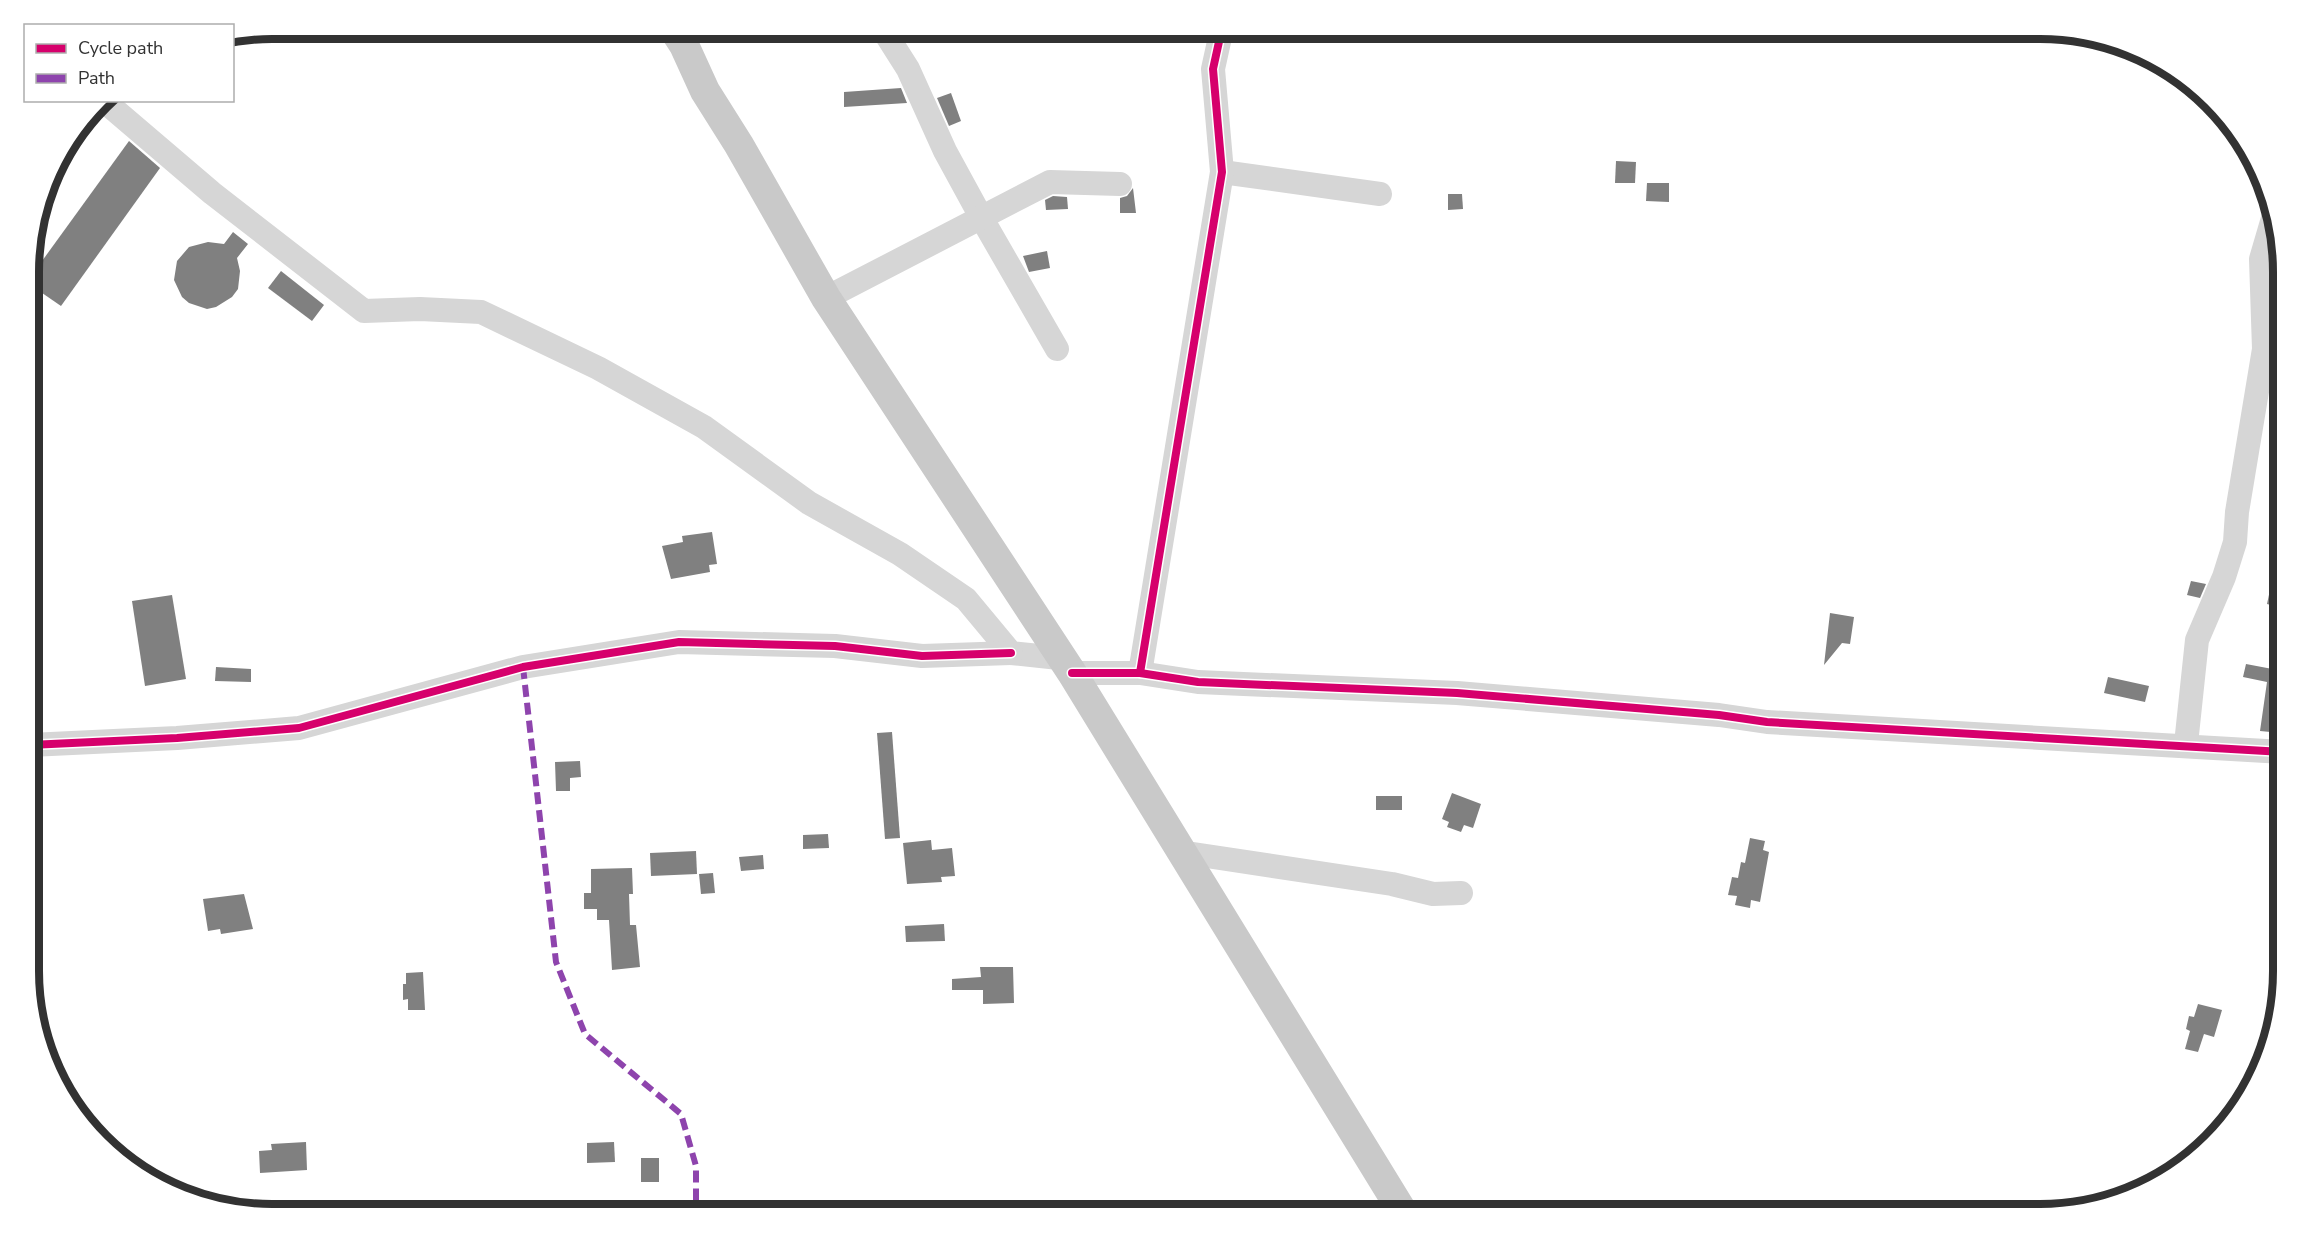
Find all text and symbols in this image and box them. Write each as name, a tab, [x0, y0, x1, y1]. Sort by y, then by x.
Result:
legend	[24, 24, 234, 102]
text: Cycle path	[78, 36, 163, 60]
text: Path	[78, 66, 115, 90]

